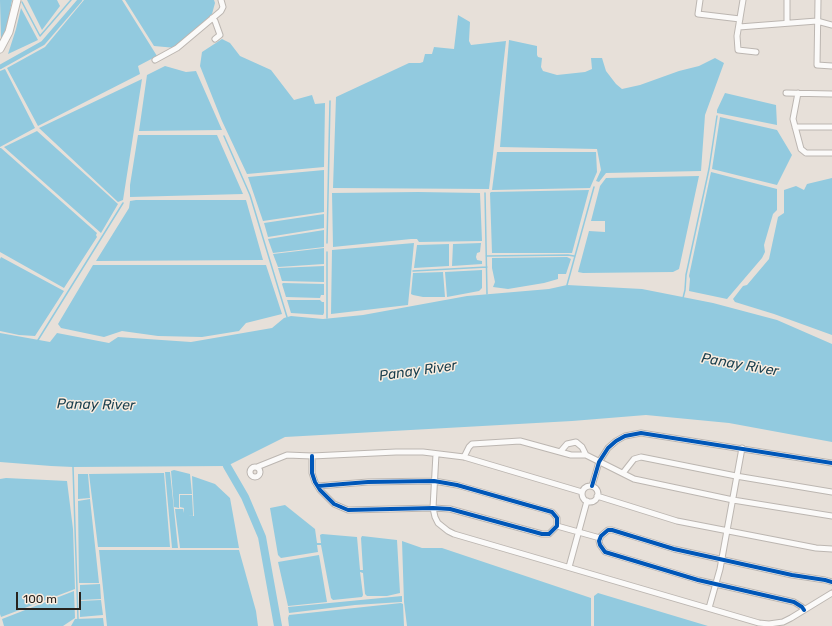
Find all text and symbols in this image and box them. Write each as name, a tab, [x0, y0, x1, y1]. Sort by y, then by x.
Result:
water label: Panay River	[700, 350, 780, 380]
water label: Panay River	[378, 357, 458, 385]
water label: Panay River	[57, 396, 135, 414]
scale bar	[18, 584, 83, 610]
text: 100 m	[23, 592, 57, 606]

